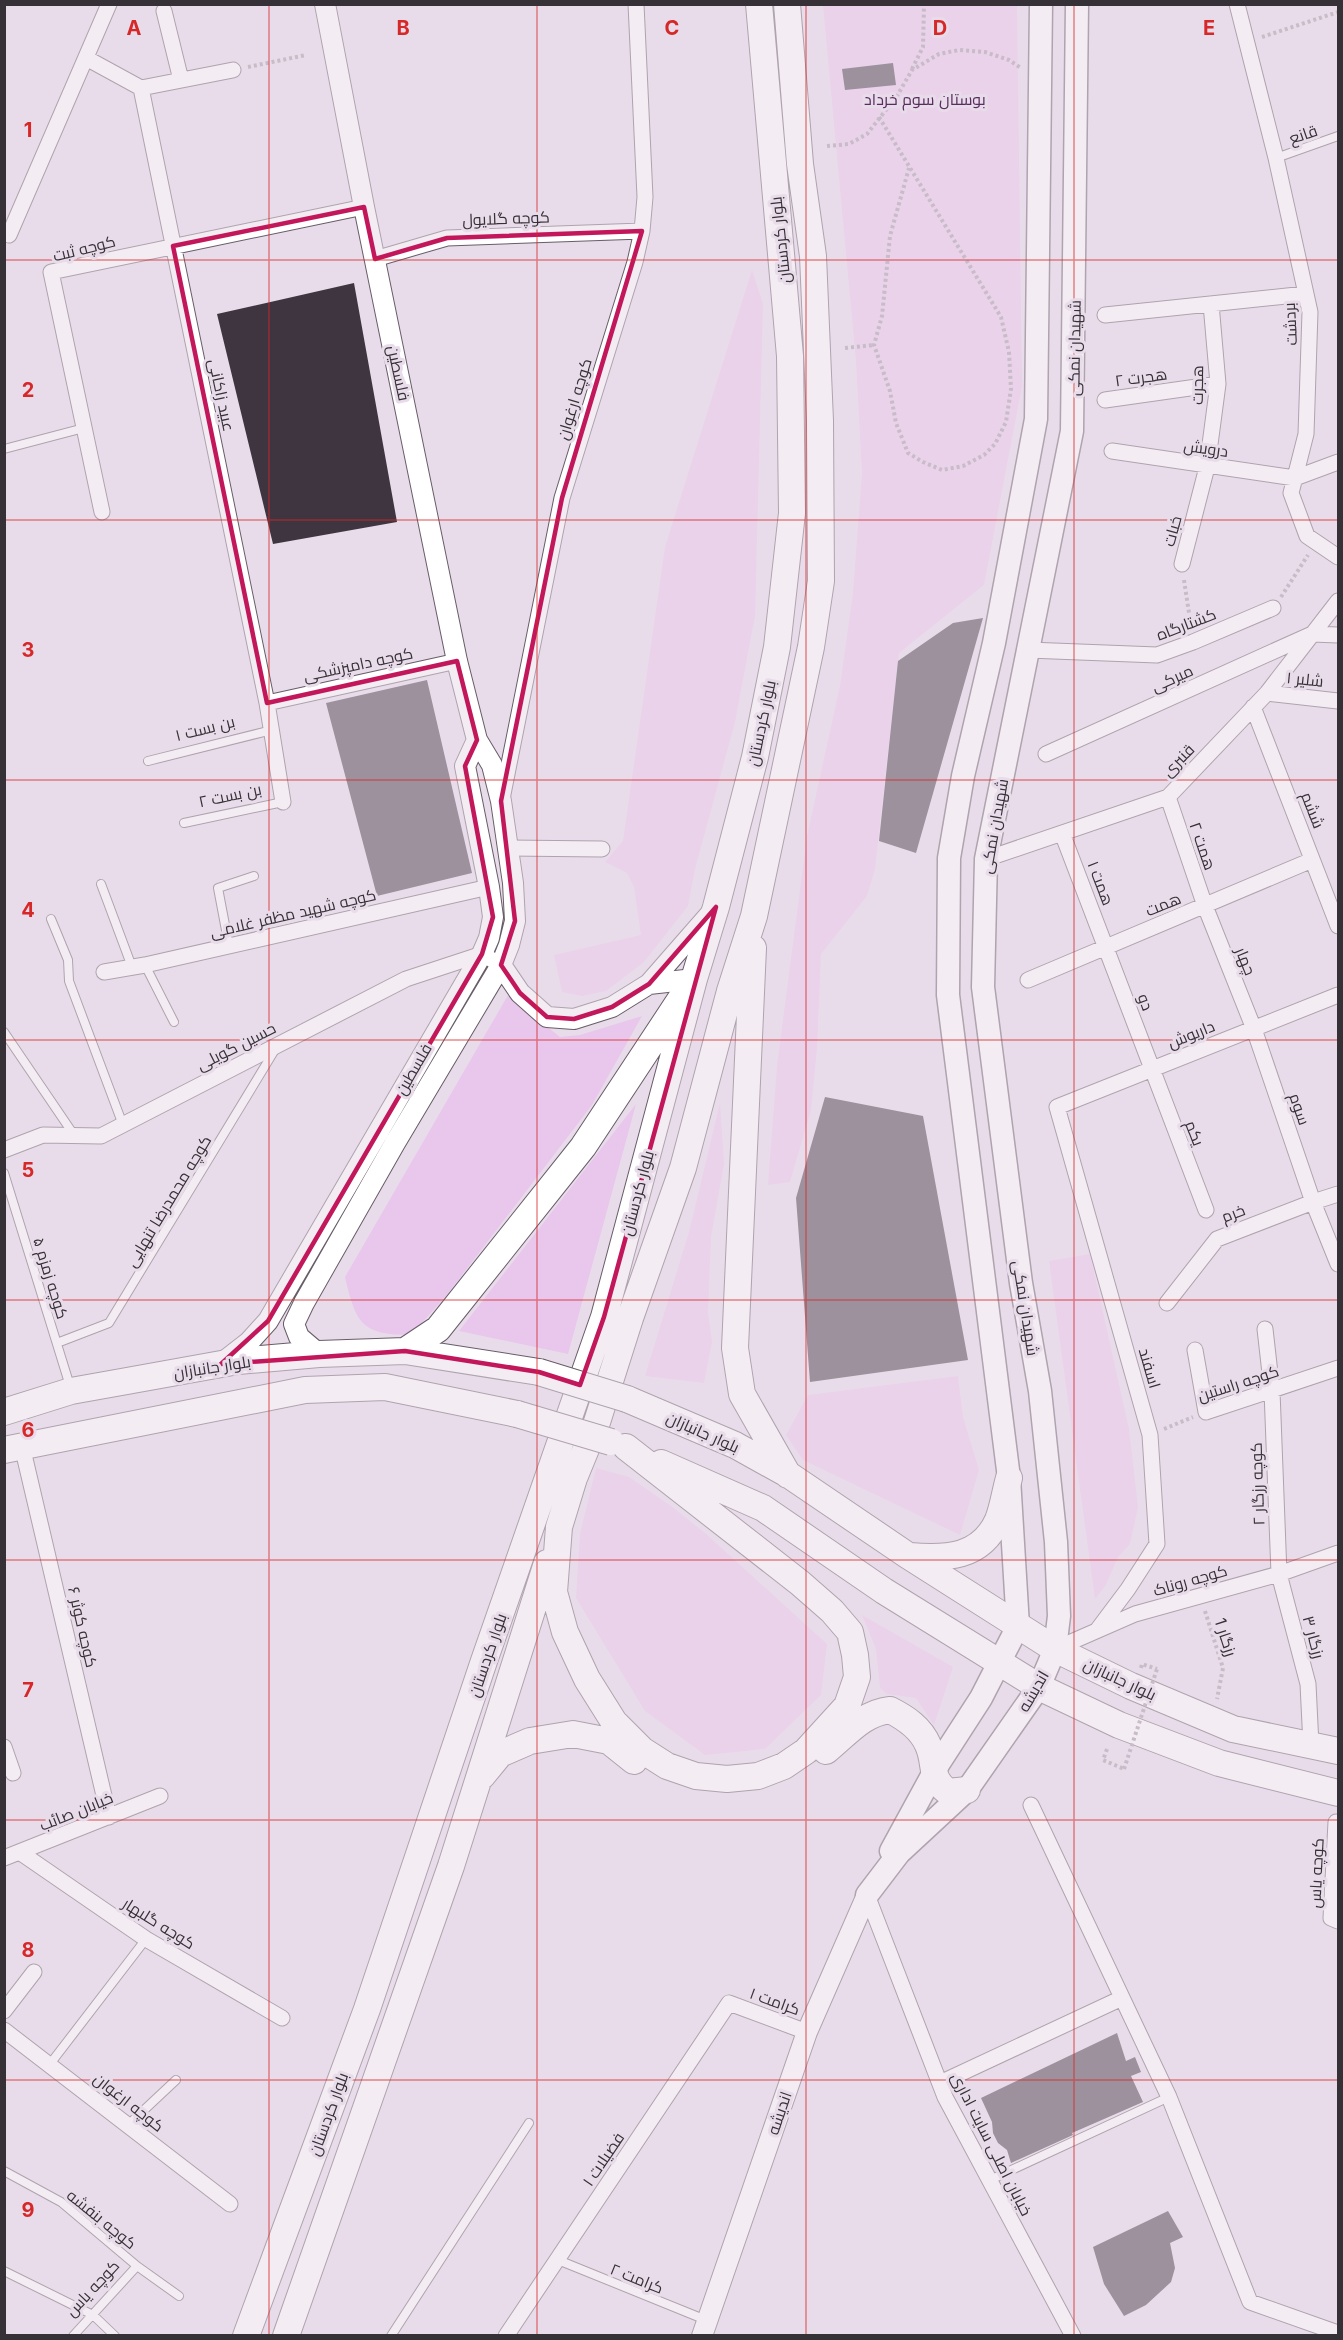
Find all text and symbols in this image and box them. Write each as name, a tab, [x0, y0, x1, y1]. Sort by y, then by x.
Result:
text: A	[127, 16, 142, 40]
text: B	[396, 16, 410, 40]
text: C	[665, 16, 679, 40]
text: D	[933, 16, 947, 40]
text: E	[1203, 16, 1215, 40]
park label: بوستان سوم خرداد	[864, 89, 986, 111]
text: 1	[24, 118, 32, 142]
street label: قانع	[1286, 120, 1321, 150]
street label: بلوار کردستان	[765, 195, 796, 284]
street label: کوچه گلایول	[462, 206, 550, 232]
street label: کوچه ثبت	[51, 231, 118, 267]
street label: شهیدان نمکی	[1063, 300, 1086, 396]
street label: بردشت	[1279, 302, 1301, 346]
street label: فلسطین	[382, 343, 415, 403]
street label: کوچه ارغوان	[552, 356, 598, 443]
street label: عبید زاکانی	[204, 357, 239, 433]
street label: هجرت ۲	[1113, 363, 1169, 391]
street label: هجرت	[1187, 365, 1207, 405]
text: 2	[22, 378, 34, 402]
street label: درویش	[1182, 435, 1230, 462]
street label: خبات	[1158, 513, 1186, 549]
street label: کشتارگاه	[1153, 604, 1219, 644]
text: 3	[22, 638, 34, 662]
street label: کوچه دامپزشکی	[301, 643, 415, 687]
street label: میرکی	[1148, 660, 1197, 697]
street label: شلیر ۱	[1286, 667, 1324, 691]
street label: بلوار کردستان	[742, 678, 781, 768]
street label: بن بست ۱	[173, 711, 237, 746]
street label: قنبری	[1158, 739, 1199, 781]
street label: شهیدان نمکی	[976, 777, 1013, 875]
street label: بن بست ۲	[197, 779, 264, 812]
street label: ششم	[1295, 789, 1329, 832]
street label: همت ۲	[1185, 819, 1221, 873]
street label: همت ۱	[1083, 858, 1119, 908]
street label: کوچه شهید مظفر غلامی	[208, 884, 378, 944]
street label: همت	[1142, 888, 1184, 920]
text: 4	[21, 898, 35, 922]
street label: چهار	[1229, 943, 1261, 979]
street label: دو	[1134, 991, 1158, 1013]
street label: داریوش	[1164, 1016, 1218, 1053]
street label: حسین گویلی	[193, 1017, 279, 1075]
street label: فلسطین	[390, 1040, 437, 1099]
street label: سوم	[1283, 1090, 1315, 1128]
street label: یکم	[1179, 1118, 1209, 1150]
street label: کوچه محمدرضا تنهایی	[121, 1131, 217, 1272]
street label: بلوار کردستان	[616, 1148, 659, 1238]
text: 5	[22, 1158, 34, 1182]
street label: خرم	[1218, 1199, 1248, 1228]
street label: کوچه زمزم ۵	[27, 1235, 73, 1322]
street label: شهیدان نمکی	[1008, 1259, 1043, 1357]
street label: اسفند	[1135, 1346, 1165, 1390]
street label: بلوار جانبازان	[172, 1351, 252, 1384]
street label: کوچه راستین	[1195, 1360, 1282, 1407]
street label: بلوار جانبازان	[663, 1407, 743, 1458]
text: 6	[22, 1418, 35, 1442]
street label: کوچه رزگار ۲	[1246, 1442, 1270, 1526]
street label: کوچه روناک	[1151, 1560, 1230, 1602]
street label: کوچه کوثر ۶	[62, 1585, 102, 1670]
street label: بلوار کردستان	[463, 1610, 512, 1700]
street label: رزگار ۳	[1299, 1613, 1329, 1661]
street label: رزگار 1	[1210, 1615, 1242, 1659]
street label: بلوار جانبازان	[1080, 1653, 1160, 1705]
street label: اندیشه	[1013, 1667, 1053, 1715]
text: 7	[22, 1678, 34, 1702]
street label: خیابان صائب	[36, 1787, 116, 1836]
street label: کوچه یاس	[1304, 1837, 1330, 1909]
street label: کوچه گلبهار	[117, 1892, 199, 1955]
text: 8	[21, 1938, 35, 1962]
street label: کرامت ۱	[747, 1983, 803, 2019]
street label: کوچه ارغوان	[88, 2068, 168, 2137]
street label: خیابان اصلی سایت اداری	[946, 2069, 1037, 2219]
street label: بلوار کردستان	[304, 2070, 353, 2159]
street label: اندیشه	[762, 2089, 796, 2137]
street label: فضیلات ۱	[578, 2128, 628, 2190]
street label: کوچه بنفشه	[62, 2185, 141, 2255]
text: 9	[22, 2198, 35, 2222]
street label: کوچه یاس	[61, 2255, 125, 2322]
street label: کرامت ۲	[608, 2258, 666, 2298]

